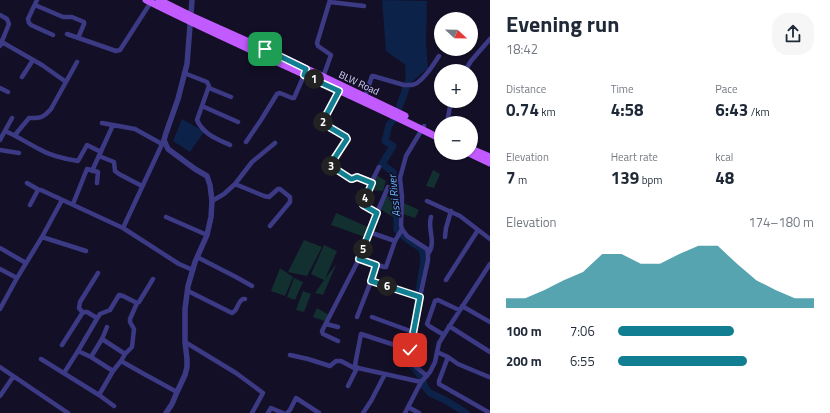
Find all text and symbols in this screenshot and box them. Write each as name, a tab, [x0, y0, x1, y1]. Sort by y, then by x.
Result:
text: Evening run	[506, 7, 619, 41]
north arrow	[434, 12, 478, 56]
map controls	[434, 12, 478, 160]
button: share	[772, 13, 814, 55]
pin	[248, 32, 282, 66]
icon: arrive	[254, 38, 276, 60]
text: 18:42	[506, 39, 538, 59]
button: +	[434, 64, 478, 108]
street label: BLW Road	[336, 67, 382, 99]
pin: 1	[304, 69, 324, 89]
text: 1	[311, 71, 317, 87]
text: Distance	[506, 81, 546, 97]
text: Time	[611, 81, 634, 97]
text: Pace	[715, 81, 738, 97]
text: 0.74	[506, 97, 539, 123]
text: 4:58	[611, 97, 644, 123]
text: 6:43	[715, 97, 748, 123]
text: km	[539, 104, 556, 120]
text: /km	[748, 104, 770, 120]
pin: 2	[313, 112, 333, 132]
text: 2	[320, 114, 326, 130]
button: −	[434, 116, 478, 160]
text: Elevation	[506, 149, 549, 165]
text: Heart rate	[611, 149, 658, 165]
text: kcal	[715, 149, 733, 165]
pin: 3	[321, 156, 341, 176]
text: 3	[328, 158, 334, 174]
text: 7	[506, 165, 516, 191]
text: 139	[611, 165, 639, 191]
text: 48	[715, 165, 734, 191]
text: m	[516, 172, 527, 188]
text: bpm	[639, 172, 662, 188]
water label: Assi River	[384, 173, 404, 218]
pin: 4	[355, 188, 375, 208]
text: 4	[362, 190, 368, 206]
text: Elevation	[506, 212, 557, 232]
text: 174–180 m	[748, 212, 814, 232]
pin: 5	[353, 239, 373, 259]
text: 5	[360, 241, 366, 257]
pin: 6	[377, 276, 397, 296]
text: 6	[384, 278, 390, 294]
text: 100 m	[506, 321, 542, 341]
text: 7:06	[570, 321, 595, 341]
pin	[393, 333, 427, 367]
icon: check	[399, 339, 421, 361]
text: 200 m	[506, 351, 542, 371]
text: 6:55	[570, 351, 595, 371]

